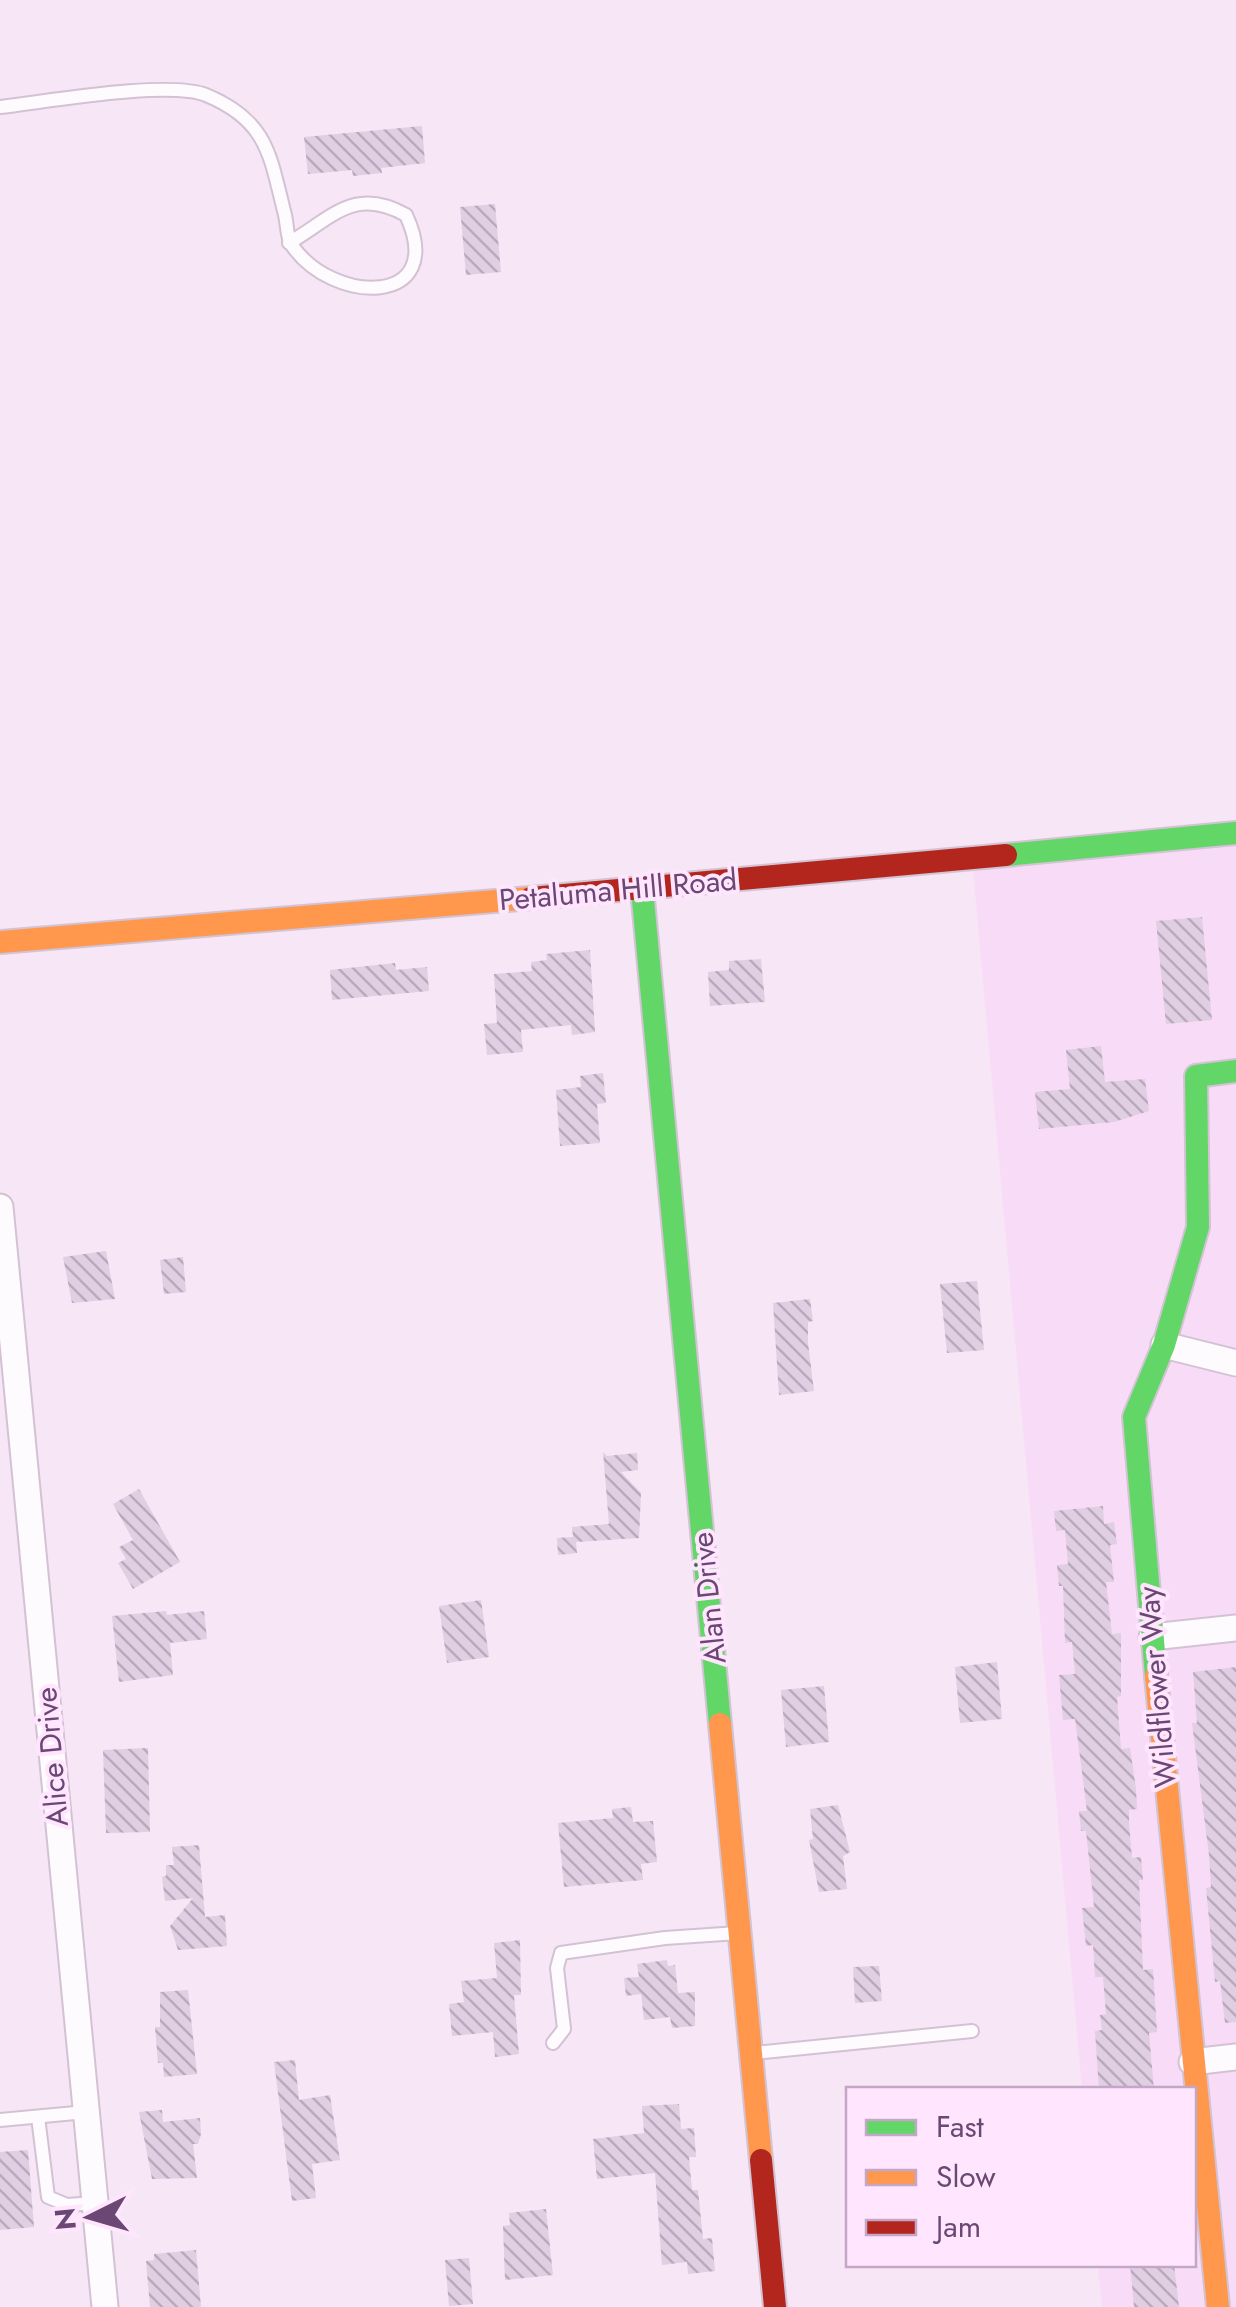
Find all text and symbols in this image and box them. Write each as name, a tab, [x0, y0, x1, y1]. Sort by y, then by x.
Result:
street label: Petaluma Hill Road	[497, 858, 739, 921]
street label: Alan Drive	[680, 1530, 737, 1666]
street label: Wildflower Way	[1126, 1584, 1187, 1789]
street label: Alice Drive	[24, 1685, 79, 1829]
legend	[846, 2087, 1196, 2267]
text: Fast	[936, 2105, 985, 2148]
text: Slow	[936, 2155, 996, 2198]
north arrow	[40, 2167, 140, 2267]
text: Jam	[932, 2205, 981, 2248]
text: N	[44, 2206, 87, 2232]

